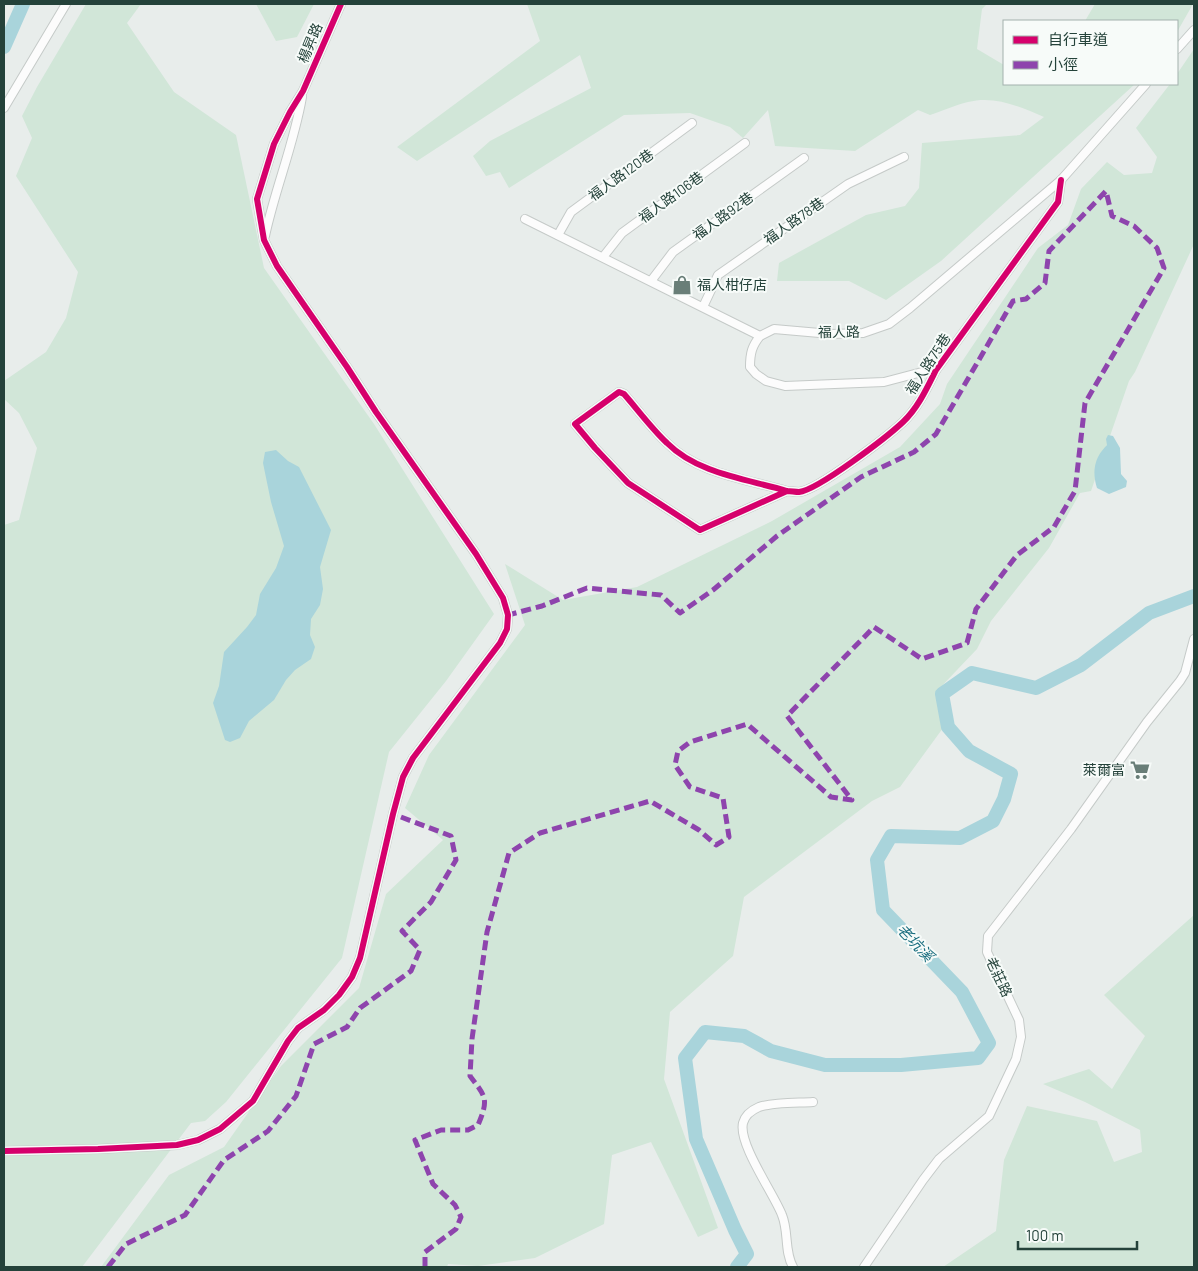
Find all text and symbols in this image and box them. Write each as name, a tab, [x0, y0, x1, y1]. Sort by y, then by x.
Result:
street label: 楊昇路	[294, 20, 326, 65]
legend	[1003, 20, 1178, 85]
text: 自行車道	[1048, 30, 1108, 48]
text: 小徑	[1048, 55, 1078, 73]
street label: 福人路120巷	[585, 145, 657, 204]
street label: 福人路106巷	[635, 167, 706, 226]
street label: 福人路92巷	[689, 188, 756, 243]
street label: 福人路78巷	[760, 194, 827, 248]
shop icon: 福人柑仔店	[671, 274, 693, 296]
place label: 福人柑仔店	[697, 276, 767, 293]
street label: 福人路	[818, 323, 860, 340]
street label: 福人路75巷	[901, 330, 954, 398]
supermarket icon: 萊爾富	[1129, 759, 1151, 781]
place label: 萊爾富	[1083, 761, 1125, 778]
water label: 老坑溪	[894, 920, 939, 966]
street label: 老莊路	[983, 954, 1016, 999]
scale bar	[1018, 1218, 1137, 1250]
text: 100 m	[1026, 1226, 1064, 1244]

